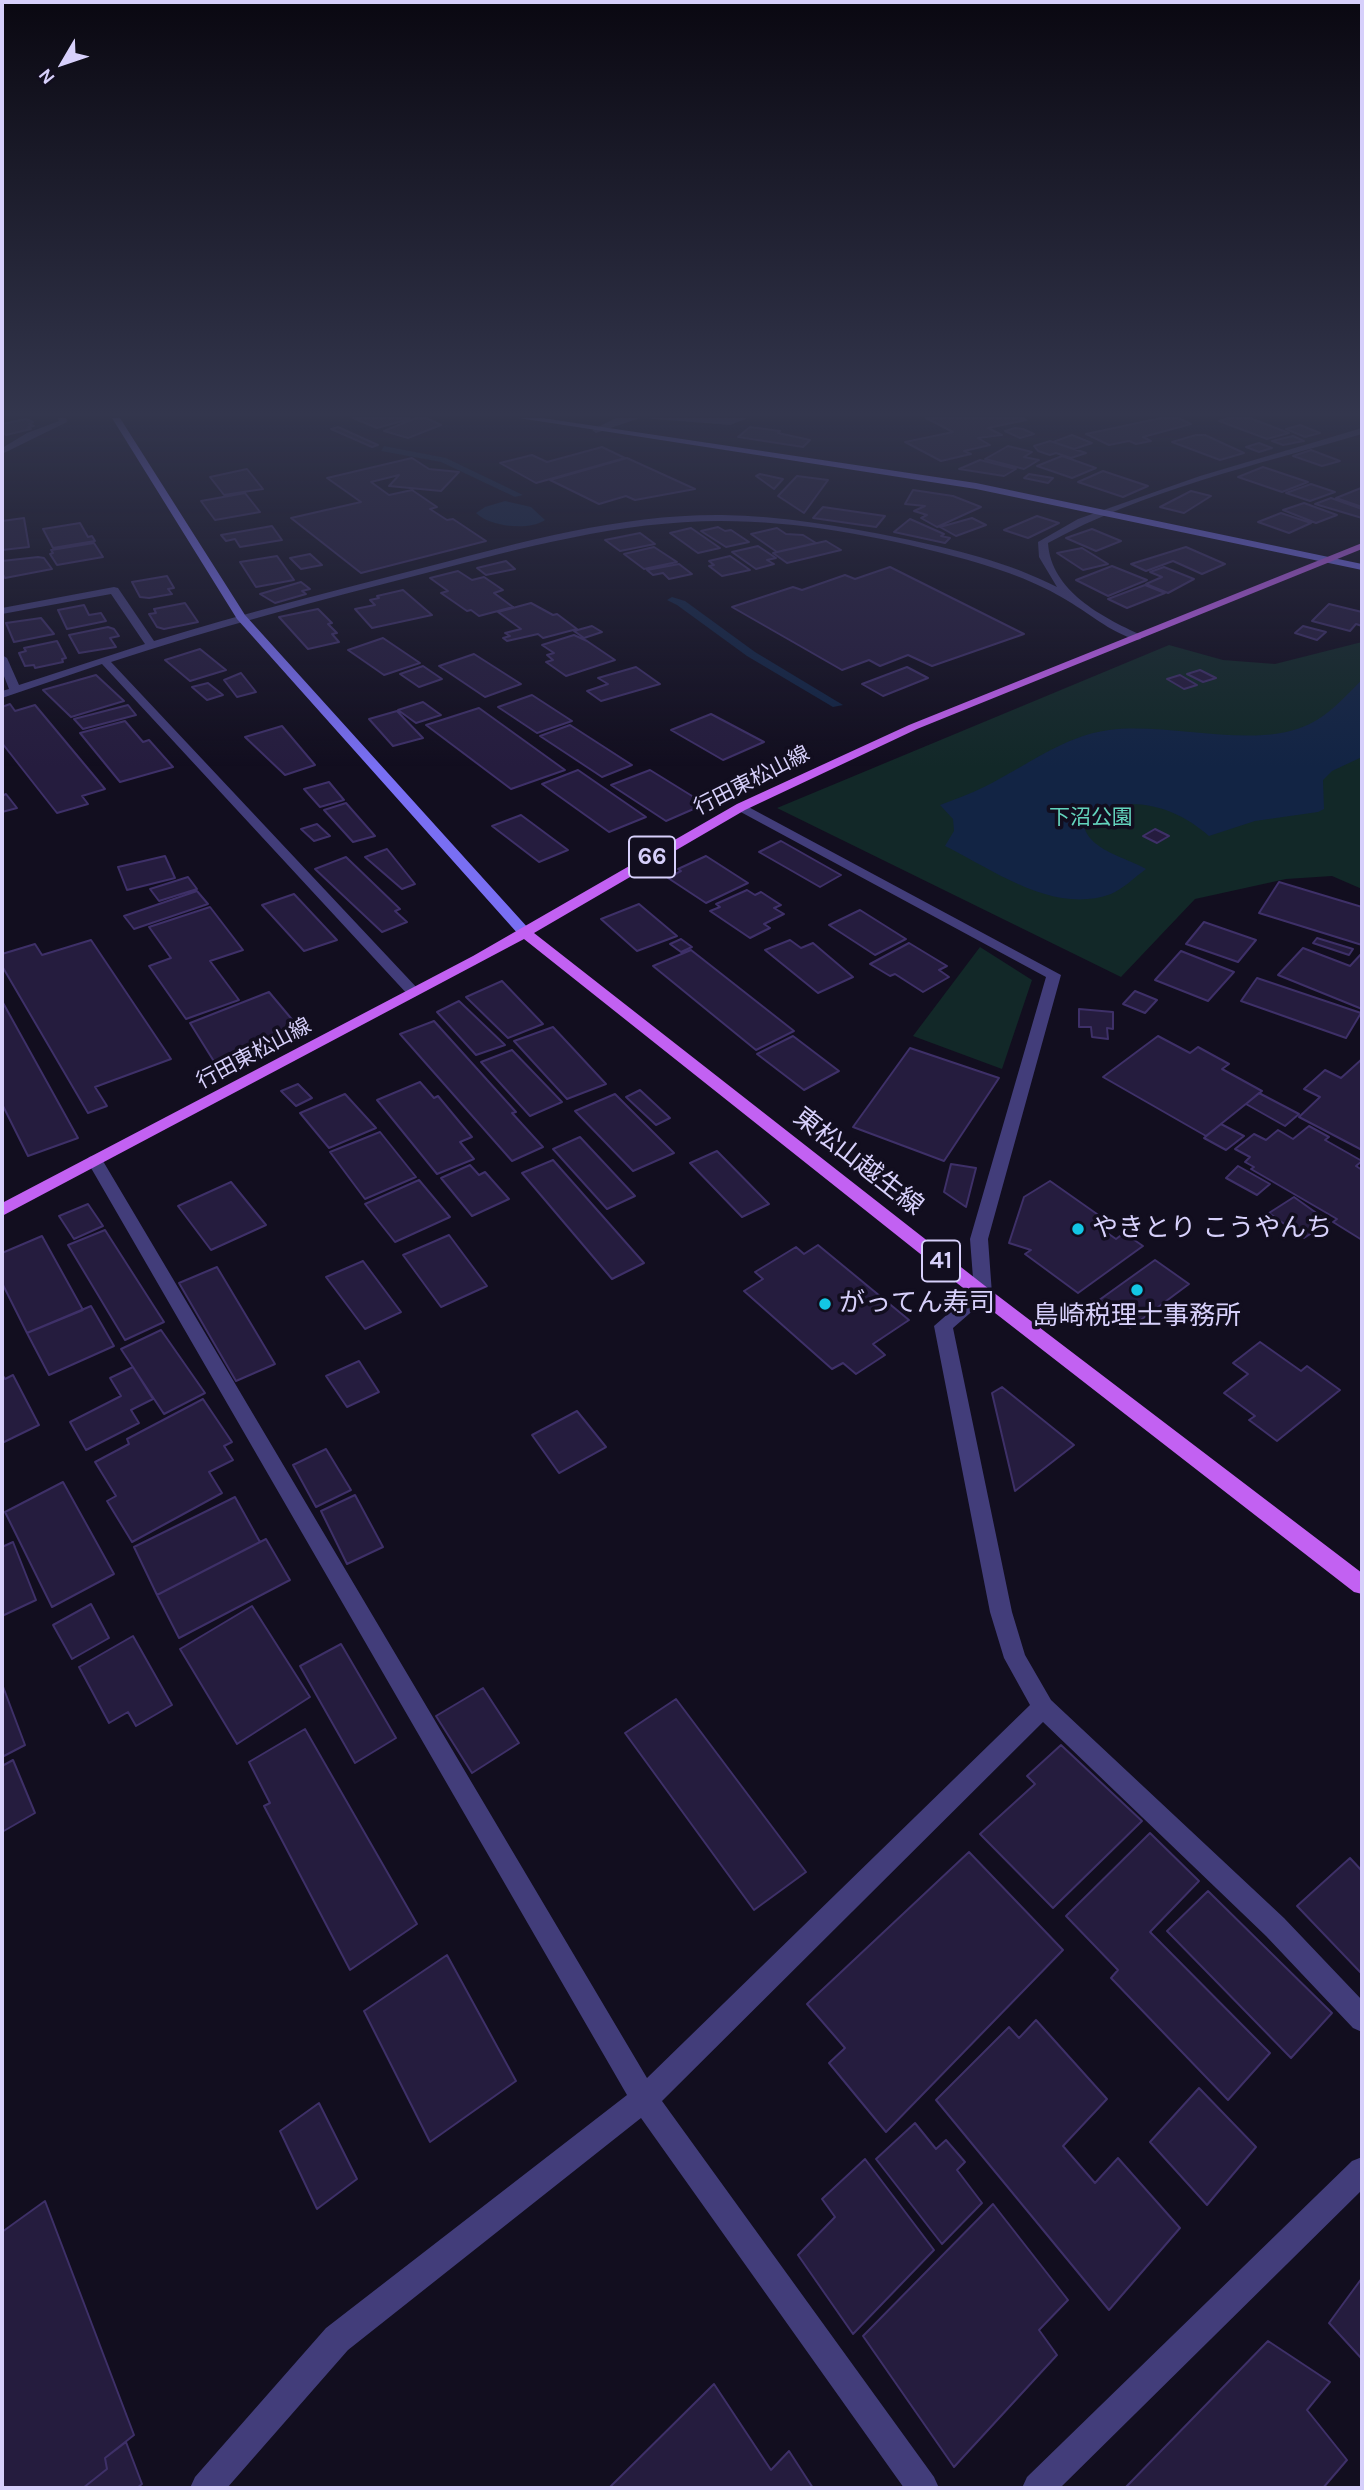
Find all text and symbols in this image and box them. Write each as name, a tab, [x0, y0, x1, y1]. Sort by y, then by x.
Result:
north arrow	[28, 28, 98, 98]
text: N	[34, 64, 60, 88]
street label: 行田東松山線	[690, 741, 814, 821]
park label: 下沼公園	[1049, 805, 1133, 831]
road number: 66	[629, 836, 675, 878]
street label: 行田東松山線	[192, 1013, 316, 1095]
street label: 東松山越生線	[787, 1102, 929, 1222]
place label: やきとり こうやんち	[1092, 1213, 1332, 1245]
marker: やきとり こうやんち	[1070, 1221, 1086, 1237]
road number: 41	[922, 1240, 960, 1282]
marker: 島崎税理士事務所	[1129, 1282, 1145, 1298]
place label: がってん寿司	[839, 1288, 995, 1320]
marker: がってん寿司	[817, 1296, 833, 1312]
place label: 島崎税理士事務所	[1033, 1301, 1241, 1333]

